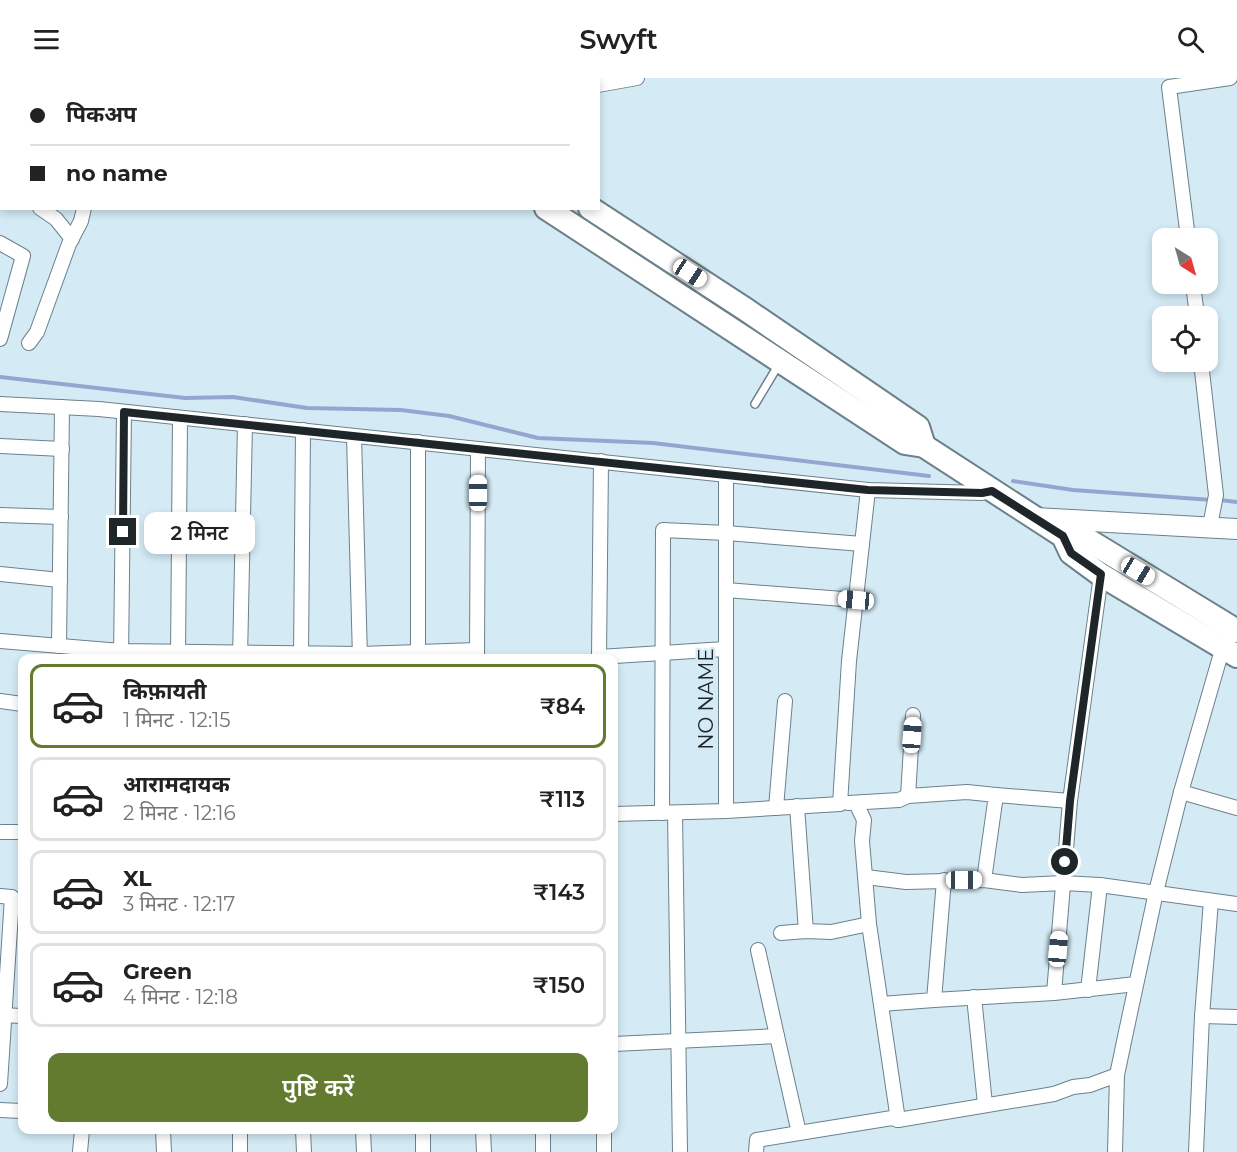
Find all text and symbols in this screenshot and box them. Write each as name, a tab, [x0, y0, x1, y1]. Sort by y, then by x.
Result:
icon: menu	[30, 23, 63, 56]
text: Swyft	[579, 23, 658, 56]
icon: search	[1174, 23, 1207, 56]
text: पिकअप	[66, 101, 137, 128]
text: no name	[66, 160, 168, 187]
north arrow	[1152, 228, 1218, 294]
map controls	[1152, 228, 1218, 372]
car	[670, 256, 710, 290]
button: locate	[1152, 306, 1218, 372]
car	[469, 475, 487, 511]
callout: 2 मिनट	[144, 511, 255, 553]
route end	[109, 518, 136, 545]
text: 2 मिनट	[171, 521, 228, 545]
car	[1118, 554, 1158, 588]
car	[837, 589, 875, 611]
street label: NO NAME	[694, 648, 718, 750]
text: किफ़ायती	[123, 678, 207, 705]
icon: car	[51, 679, 105, 733]
text: ₹84	[540, 693, 585, 720]
text: 1 मिनट · 12:15	[123, 708, 231, 732]
car	[902, 716, 922, 754]
text: आरामदायक	[123, 771, 230, 798]
icon: car	[51, 772, 105, 826]
text: ₹113	[539, 786, 585, 813]
text: 2 मिनट · 12:16	[123, 801, 236, 825]
route start	[1051, 848, 1078, 875]
icon: car	[51, 865, 105, 919]
text: XL	[123, 865, 152, 892]
car	[946, 871, 982, 889]
text: ₹143	[533, 879, 585, 906]
text: 3 मिनट · 12:17	[123, 892, 235, 916]
car	[1047, 930, 1069, 968]
icon: car	[51, 958, 105, 1012]
text: Green	[123, 958, 192, 985]
text: ₹150	[533, 972, 585, 999]
text: 4 मिनट · 12:18	[123, 985, 238, 1009]
button: पुष्टि करें	[48, 1053, 588, 1122]

